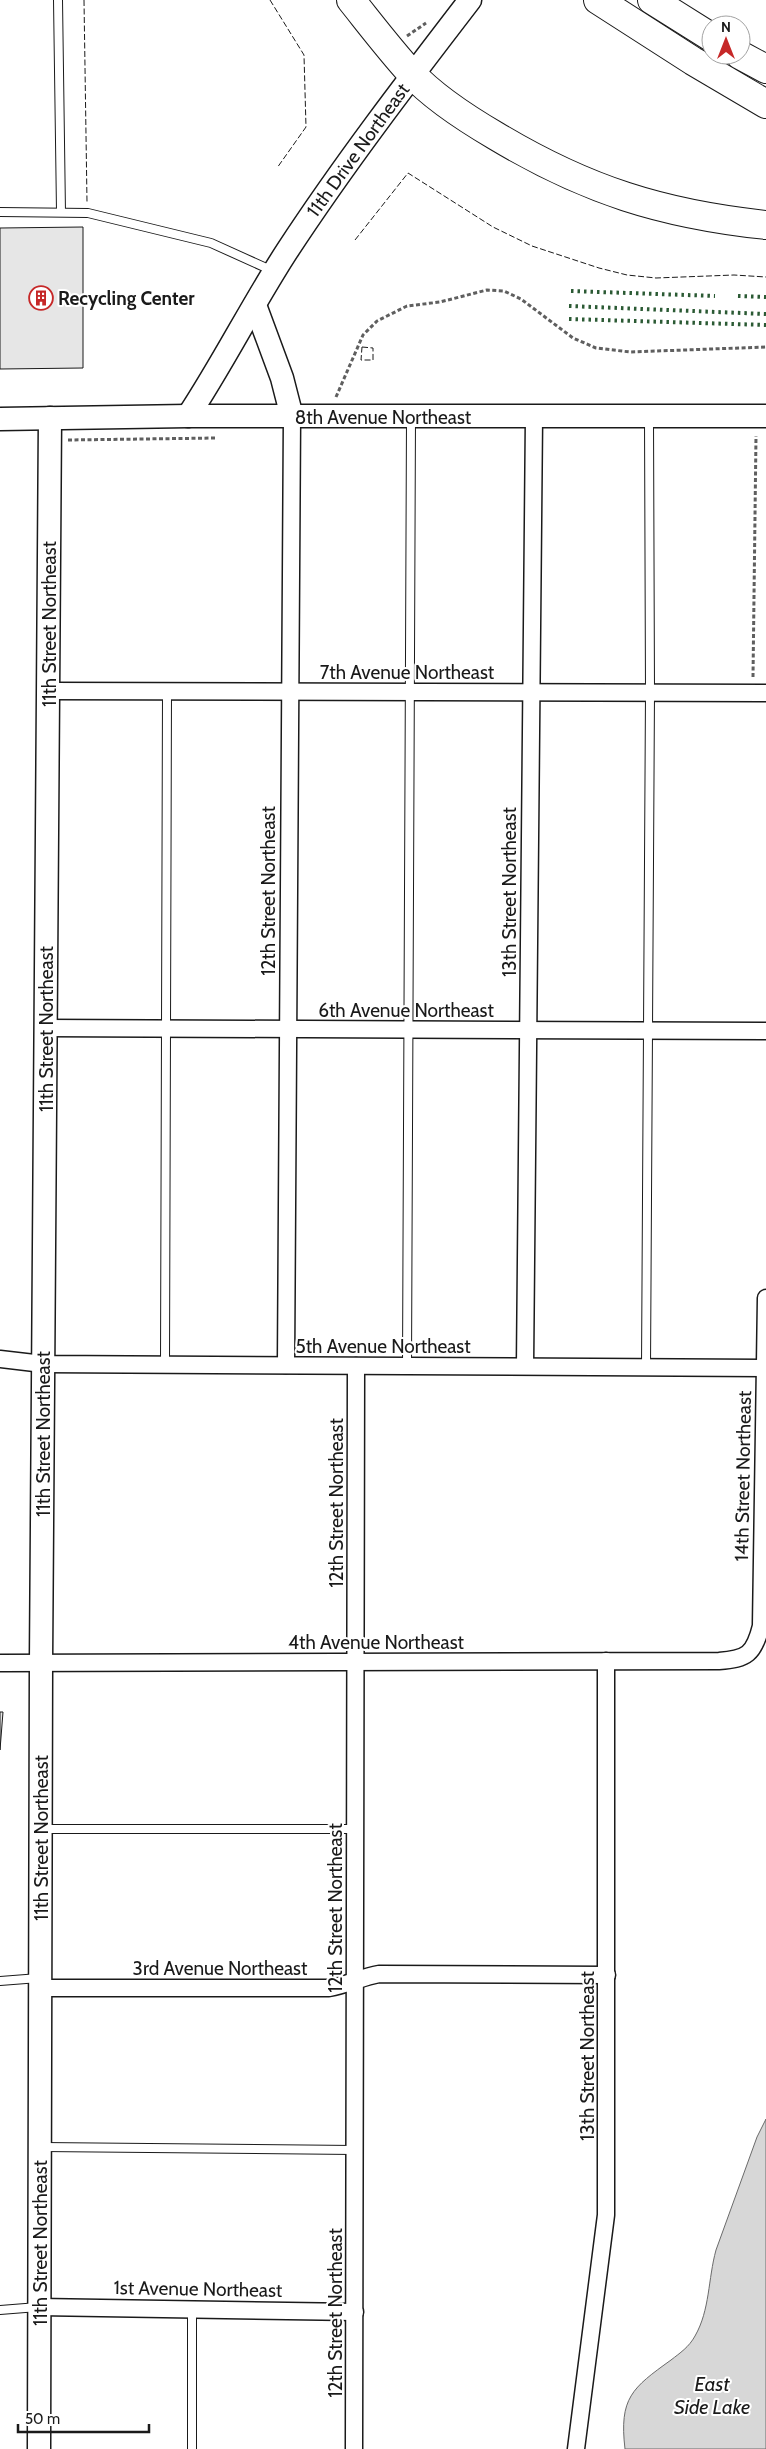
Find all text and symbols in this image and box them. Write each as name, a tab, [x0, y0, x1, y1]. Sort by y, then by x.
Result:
north arrow	[701, 15, 751, 65]
text: N	[721, 18, 731, 36]
street label: 11th Drive Northeast	[302, 78, 415, 221]
building icon: Recycling Center	[28, 285, 54, 311]
place label: Recycling Center	[58, 287, 195, 310]
street label: 8th Avenue Northeast	[295, 406, 472, 429]
street label: 11th Street Northeast	[38, 540, 61, 707]
street label: 7th Avenue Northeast	[320, 661, 495, 684]
street label: 12th Street Northeast	[257, 806, 280, 976]
street label: 13th Street Northeast	[498, 806, 521, 977]
street label: 11th Street Northeast	[35, 945, 58, 1112]
street label: 6th Avenue Northeast	[318, 999, 494, 1022]
street label: 5th Avenue Northeast	[295, 1335, 471, 1358]
street label: 11th Street Northeast	[32, 1350, 55, 1517]
street label: 14th Street Northeast	[730, 1390, 756, 1562]
street label: 12th Street Northeast	[325, 1418, 348, 1588]
street label: 4th Avenue Northeast	[288, 1631, 465, 1654]
street label: 11th Street Northeast	[30, 1754, 53, 1921]
street label: 12th Street Northeast	[324, 1823, 347, 1993]
street label: 3rd Avenue Northeast	[133, 1957, 308, 1980]
street label: 13th Street Northeast	[576, 1970, 599, 2141]
street label: 11th Street Northeast	[29, 2159, 52, 2326]
street label: 12th Street Northeast	[324, 2228, 347, 2398]
street label: 1st Avenue Northeast	[113, 2276, 283, 2302]
water label: East Side Lake	[674, 2372, 750, 2419]
scale bar	[18, 2402, 149, 2434]
text: 50 m	[25, 2410, 60, 2428]

